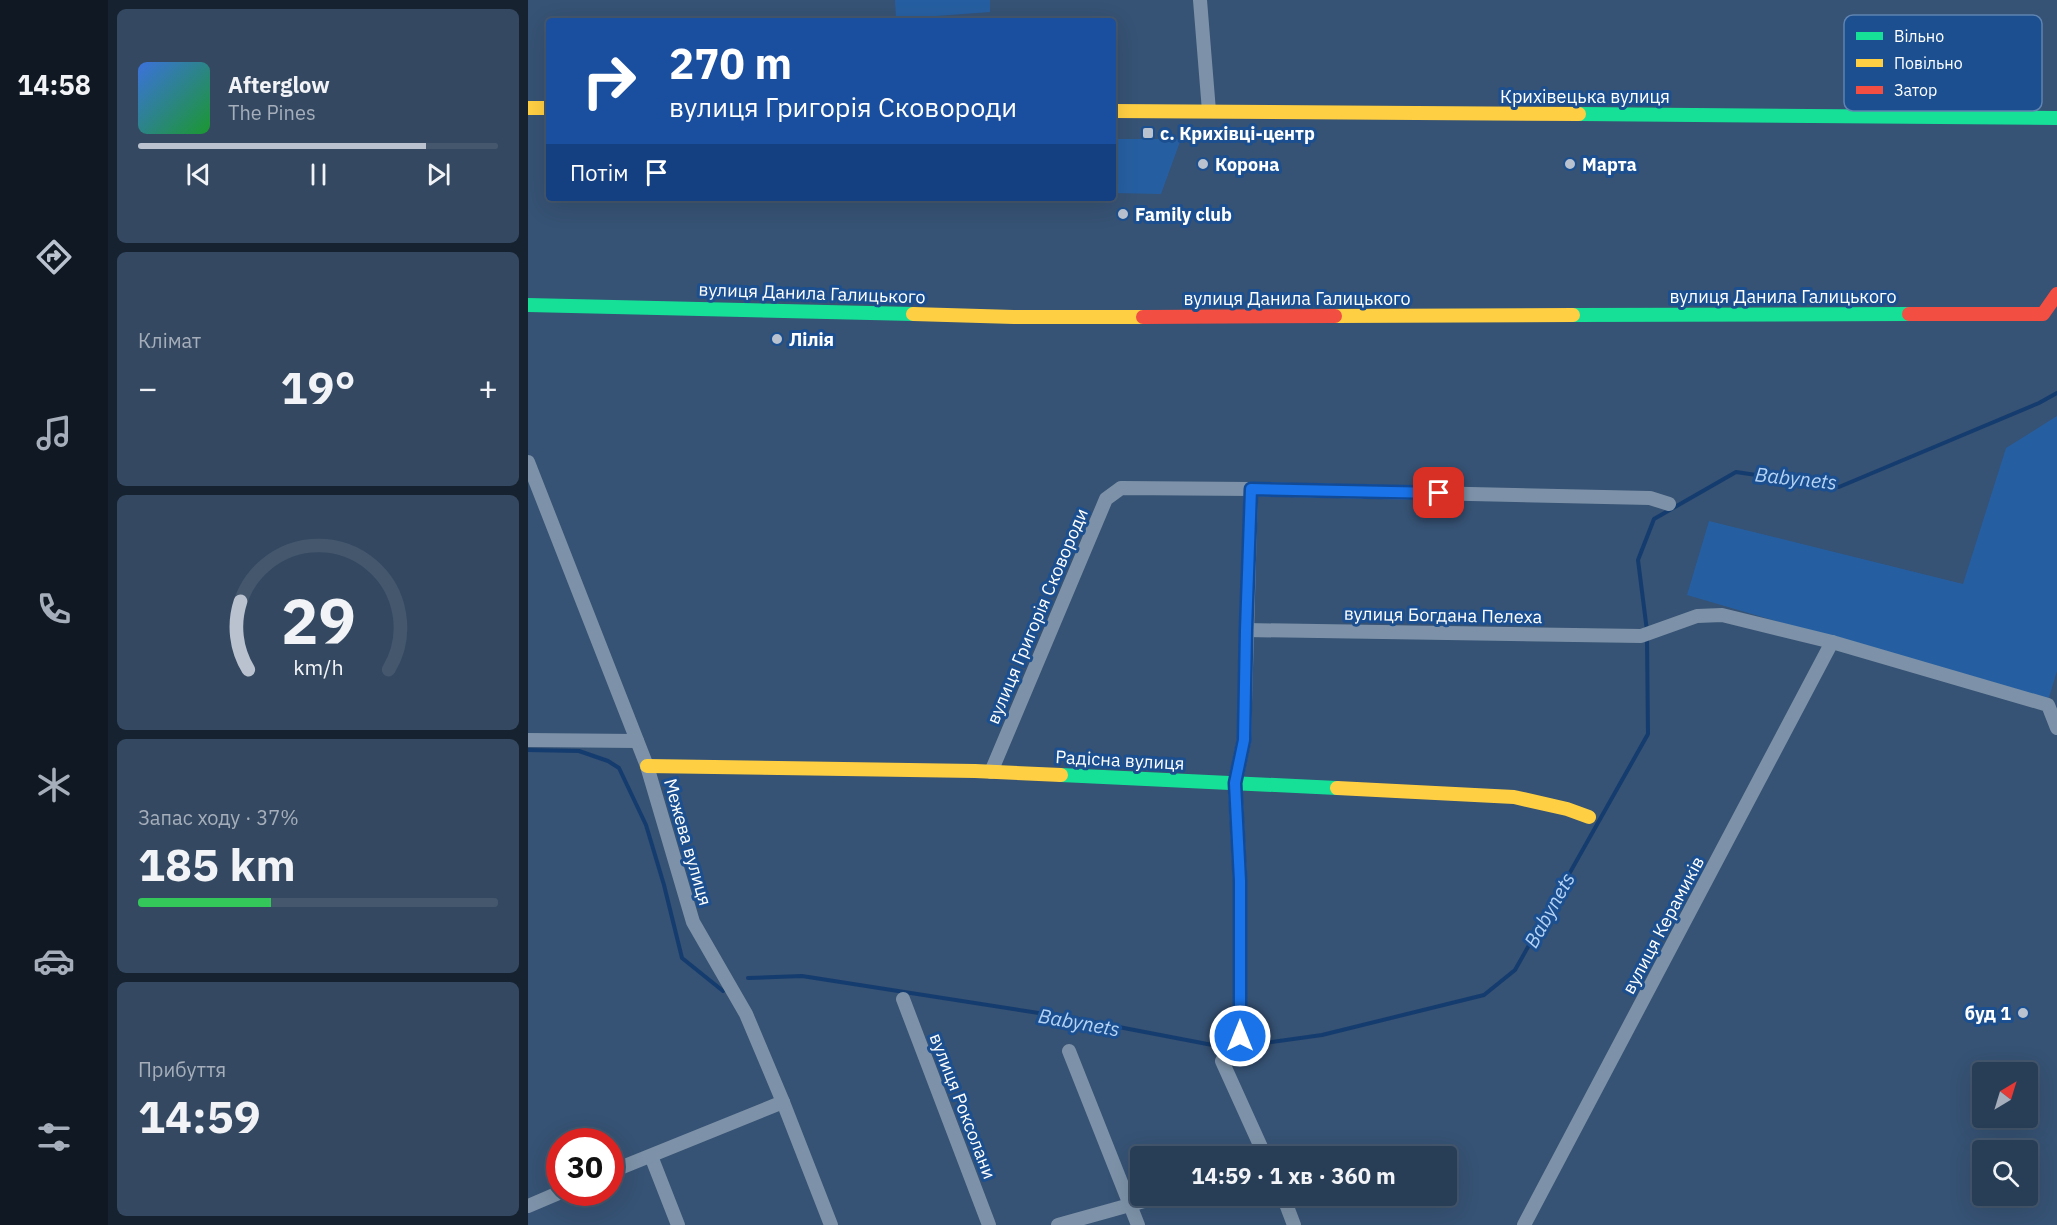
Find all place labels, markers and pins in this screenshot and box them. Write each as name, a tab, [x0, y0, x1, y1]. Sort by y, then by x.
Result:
place label: с. Крихівці-центр	[1160, 122, 1315, 145]
marker: с. Крихівці-центр	[1141, 126, 1155, 140]
place label: Корона	[1215, 153, 1279, 176]
place label: Марта	[1582, 153, 1637, 176]
marker: Корона	[1196, 157, 1210, 171]
marker: Марта	[1563, 157, 1577, 171]
place label: Family club	[1135, 203, 1232, 226]
marker: Family club	[1116, 207, 1130, 221]
place label: Лілія	[789, 328, 834, 351]
marker: Лілія	[770, 332, 784, 346]
pin	[1413, 467, 1464, 518]
place label: буд 1	[1965, 1002, 2011, 1025]
marker: буд 1	[2016, 1006, 2030, 1020]

